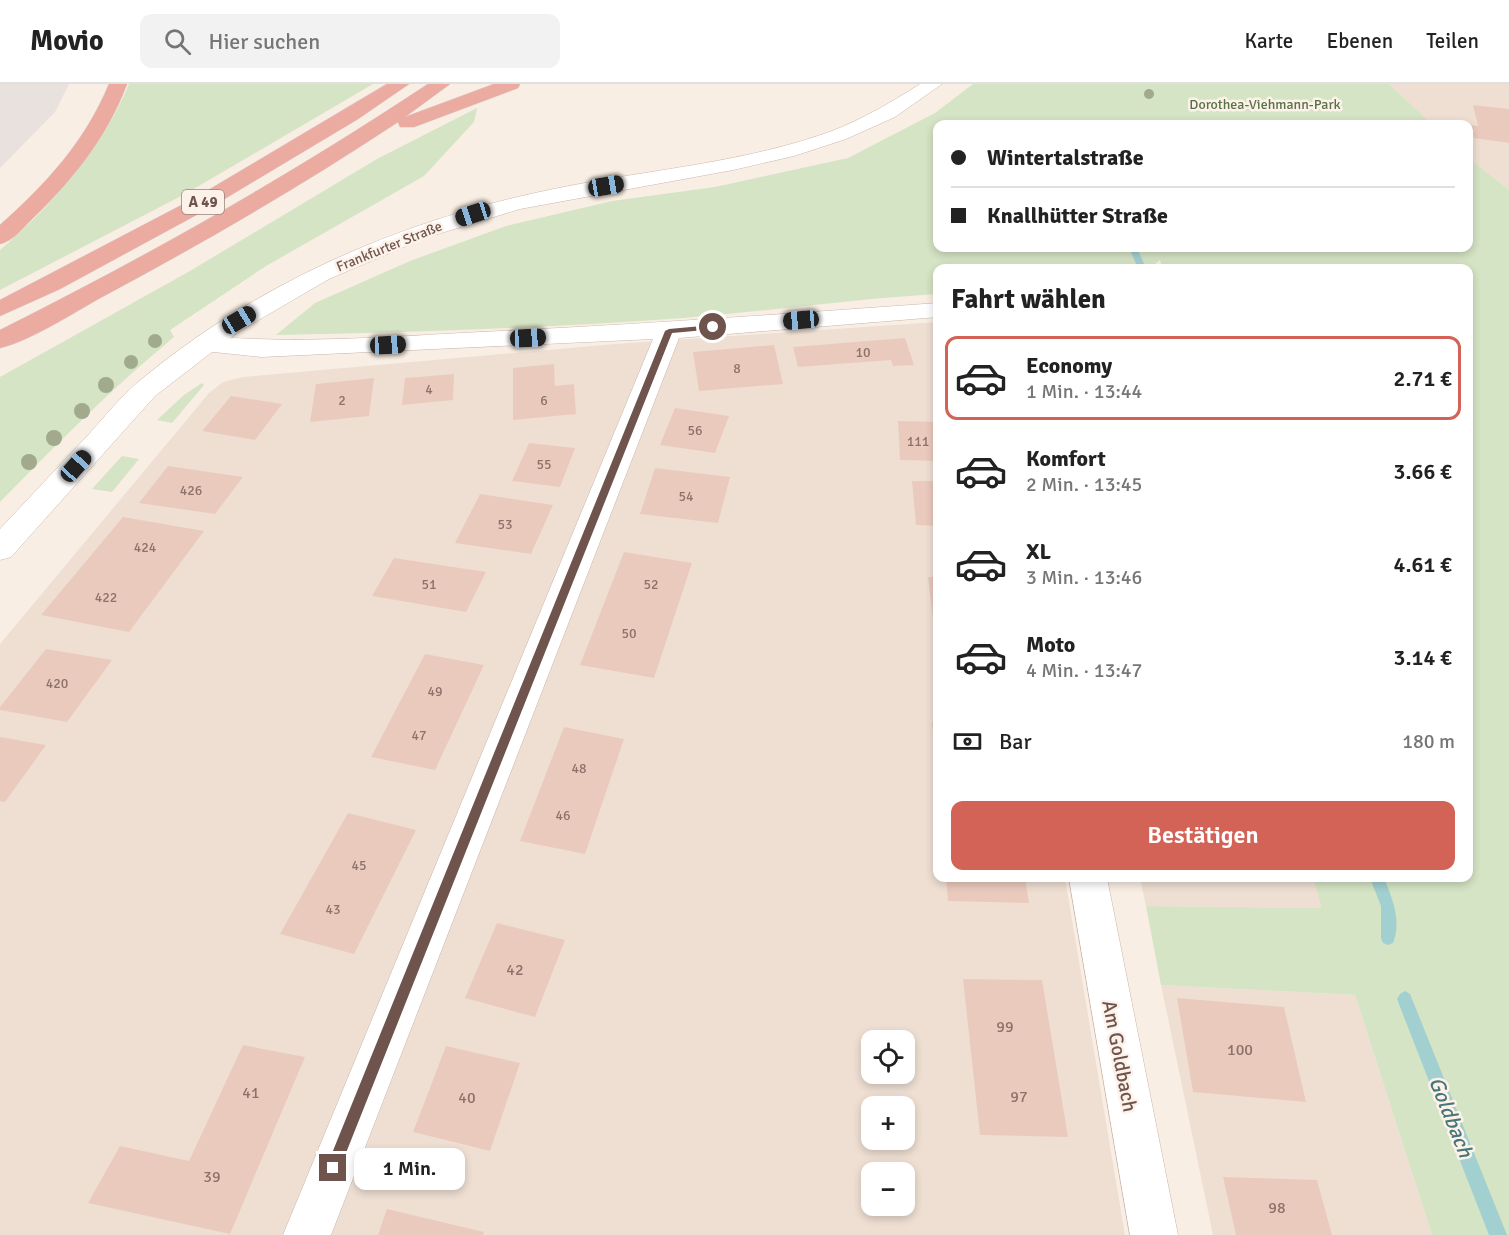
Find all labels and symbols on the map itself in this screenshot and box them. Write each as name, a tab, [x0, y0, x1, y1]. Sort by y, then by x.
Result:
park label: Dorothea-Viehmann-Park	[1189, 96, 1341, 113]
car	[587, 174, 625, 198]
road number: A 49	[182, 190, 224, 214]
car	[453, 200, 493, 228]
street label: Frankfurter Straße	[334, 218, 444, 275]
car	[219, 303, 259, 337]
car	[782, 309, 820, 331]
route start	[699, 313, 726, 340]
car	[510, 328, 546, 348]
car	[370, 335, 406, 355]
house number: 10	[855, 344, 871, 361]
house number: 8	[733, 360, 741, 377]
house number: 4	[425, 381, 433, 398]
house number: 2	[338, 392, 346, 409]
house number: 6	[540, 392, 548, 409]
house number: 56	[687, 422, 703, 439]
house number: 111	[907, 433, 929, 450]
car	[57, 447, 95, 485]
house number: 55	[536, 456, 552, 473]
house number: 426	[180, 482, 202, 499]
house number: 54	[678, 488, 694, 505]
house number: 53	[497, 516, 513, 533]
house number: 424	[134, 539, 157, 556]
house number: 51	[421, 576, 437, 593]
house number: 52	[643, 576, 659, 593]
house number: 422	[95, 589, 117, 606]
house number: 50	[621, 625, 637, 642]
house number: 420	[46, 675, 68, 692]
house number: 49	[427, 683, 443, 700]
house number: 47	[411, 727, 427, 744]
house number: 48	[571, 760, 587, 777]
house number: 46	[555, 807, 571, 824]
house number: 45	[351, 857, 367, 874]
house number: 43	[325, 901, 341, 918]
house number: 42	[506, 960, 524, 980]
street label: Am Goldbach	[1096, 998, 1143, 1114]
house number: 99	[996, 1017, 1014, 1037]
house number: 100	[1227, 1040, 1253, 1060]
water label: Goldbach	[1423, 1073, 1479, 1162]
house number: 41	[242, 1083, 260, 1103]
house number: 97	[1010, 1087, 1028, 1107]
house number: 40	[458, 1088, 476, 1108]
callout: 1 Min.	[354, 1147, 465, 1189]
route end	[319, 1154, 346, 1181]
house number: 39	[203, 1167, 221, 1187]
house number: 98	[1268, 1198, 1286, 1218]

